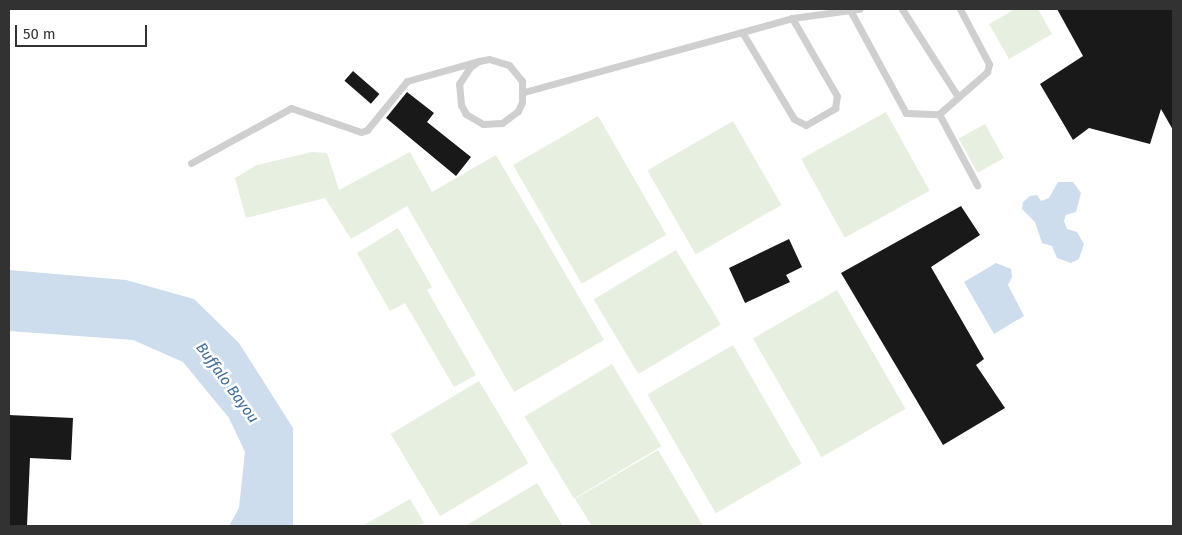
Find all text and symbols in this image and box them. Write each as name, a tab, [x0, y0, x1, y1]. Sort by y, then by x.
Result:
scale bar	[18, 15, 150, 47]
text: 50 m	[23, 25, 56, 43]
water label: Buffalo Bayou	[192, 339, 262, 427]

